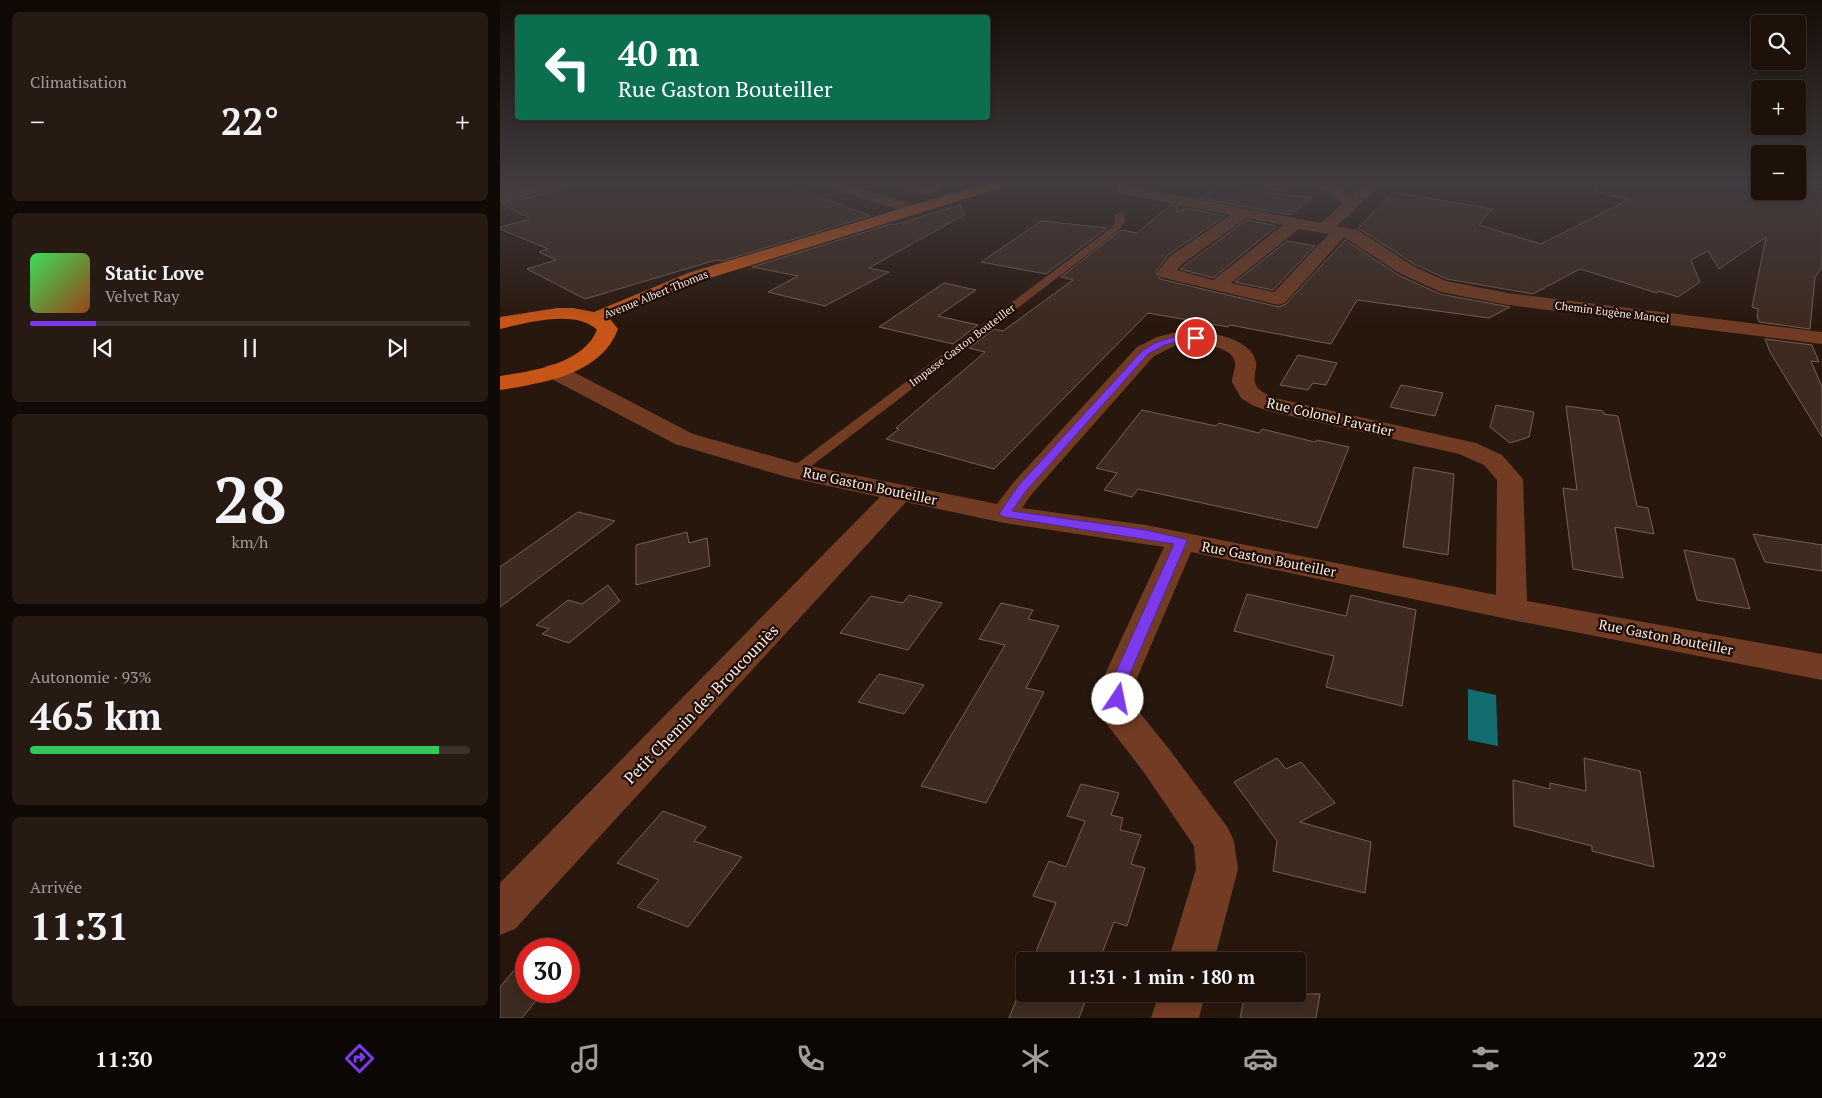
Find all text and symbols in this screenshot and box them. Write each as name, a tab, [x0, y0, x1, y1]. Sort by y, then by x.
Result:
map controls	[1751, 15, 1806, 200]
button: search	[1751, 15, 1806, 70]
text: 40 m	[618, 30, 699, 76]
icon: left	[535, 35, 600, 100]
text: Climatisation	[30, 71, 127, 93]
text: Rue Gaston Bouteiller	[618, 74, 833, 103]
button: +	[1751, 80, 1806, 135]
text: 22°	[221, 96, 279, 146]
text: −	[30, 103, 45, 140]
text: +	[455, 103, 470, 140]
button: −	[1751, 145, 1806, 200]
text: Static Love	[105, 260, 204, 285]
street label: Avenue Albert Thomas	[602, 267, 710, 321]
text: Velvet Ray	[105, 285, 179, 307]
street label: Chemin Eugène Mancel	[1554, 298, 1670, 326]
street label: Impasse Gaston Bouteiller	[906, 300, 1018, 389]
pin	[1175, 317, 1217, 359]
icon: arrive	[1182, 324, 1210, 352]
icon: previous	[89, 334, 117, 362]
icon: pause	[236, 334, 264, 362]
icon: next	[383, 334, 411, 362]
street label: Rue Colonel Favatier	[1265, 393, 1396, 440]
text: 28	[213, 455, 287, 542]
street label: Rue Gaston Bouteiller	[801, 462, 939, 509]
text: km/h	[232, 531, 268, 553]
street label: Rue Gaston Bouteiller	[1200, 536, 1339, 581]
street label: Rue Gaston Bouteiller	[1597, 614, 1736, 659]
street label: Petit Chemin des Broucouniès	[619, 619, 783, 789]
text: Autonomie · 93%	[30, 666, 152, 688]
position arrow	[1091, 672, 1143, 724]
text: 465 km	[30, 691, 162, 741]
text: Arrivée	[30, 876, 82, 898]
text: 11:31	[30, 901, 129, 951]
speed limit sign: 30	[515, 938, 580, 1003]
text: 11:31 · 1 min · 180 m	[1067, 964, 1255, 989]
icon: directions	[342, 1041, 377, 1076]
icon: music	[568, 1041, 603, 1076]
icon: phone	[793, 1041, 828, 1076]
icon: climate	[1018, 1041, 1053, 1076]
icon: car	[1243, 1041, 1278, 1076]
icon: filters	[1468, 1041, 1503, 1076]
text: 11:30	[95, 1044, 152, 1073]
text: 22°	[1693, 1044, 1727, 1073]

